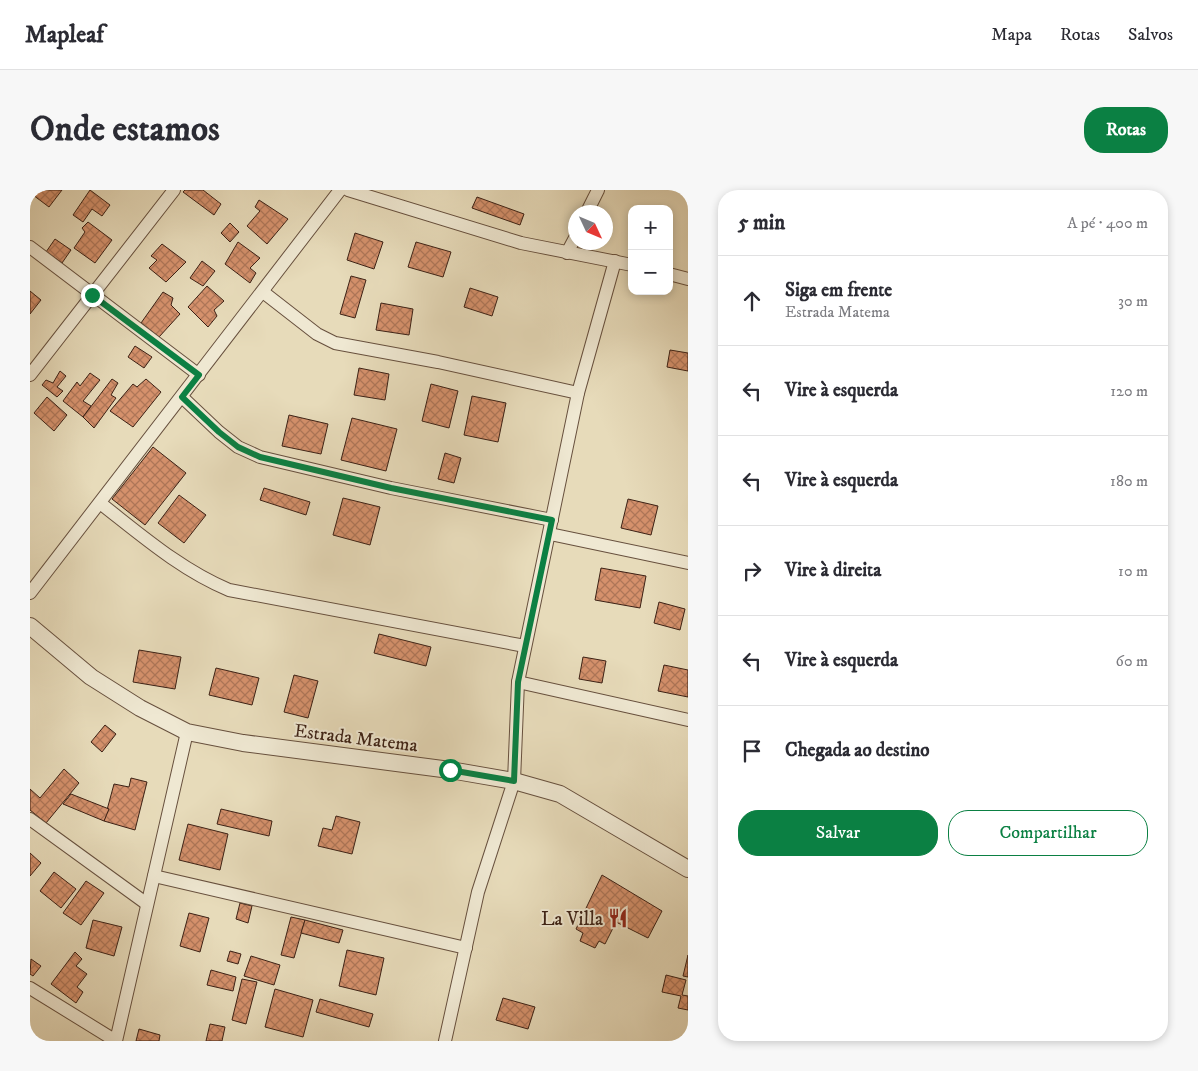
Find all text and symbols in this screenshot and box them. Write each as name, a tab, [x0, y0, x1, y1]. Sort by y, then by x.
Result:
text: Mapleaf	[25, 20, 104, 50]
text: Mapa	[991, 24, 1032, 46]
text: Rotas	[1060, 24, 1100, 46]
text: Salvos	[1128, 24, 1173, 46]
button: Rotas	[1084, 107, 1168, 153]
text: Onde estamos	[30, 108, 220, 152]
north arrow	[568, 205, 613, 250]
map controls	[628, 205, 673, 295]
button: +	[628, 205, 673, 250]
text: 5 min	[738, 210, 785, 236]
text: A pé · 400 m	[1067, 213, 1148, 233]
button: −	[628, 250, 673, 295]
text: Siga em frente	[785, 279, 892, 302]
route end	[81, 284, 104, 307]
icon: ahead	[738, 287, 766, 315]
text: 30 m	[1118, 291, 1148, 311]
text: Estrada Matema	[785, 302, 890, 322]
icon: left	[738, 377, 766, 405]
text: Vire à esquerda	[785, 379, 898, 402]
text: 120 m	[1110, 381, 1148, 401]
icon: left	[738, 467, 766, 495]
text: Vire à esquerda	[785, 469, 898, 492]
text: 180 m	[1110, 471, 1148, 491]
icon: right	[738, 557, 766, 585]
text: Vire à direita	[785, 559, 881, 582]
text: 10 m	[1118, 561, 1148, 581]
icon: left	[738, 647, 766, 675]
text: Vire à esquerda	[785, 649, 898, 672]
text: 60 m	[1116, 651, 1148, 671]
street label: Estrada Matema	[293, 719, 419, 757]
icon: arrive	[738, 737, 766, 765]
text: Chegada ao destino	[785, 739, 930, 762]
route start	[439, 759, 462, 782]
button: Salvar	[738, 810, 938, 856]
button: Compartilhar	[948, 810, 1148, 856]
restaurant icon: La Villa	[607, 907, 629, 929]
place label: La Villa	[541, 908, 603, 931]

